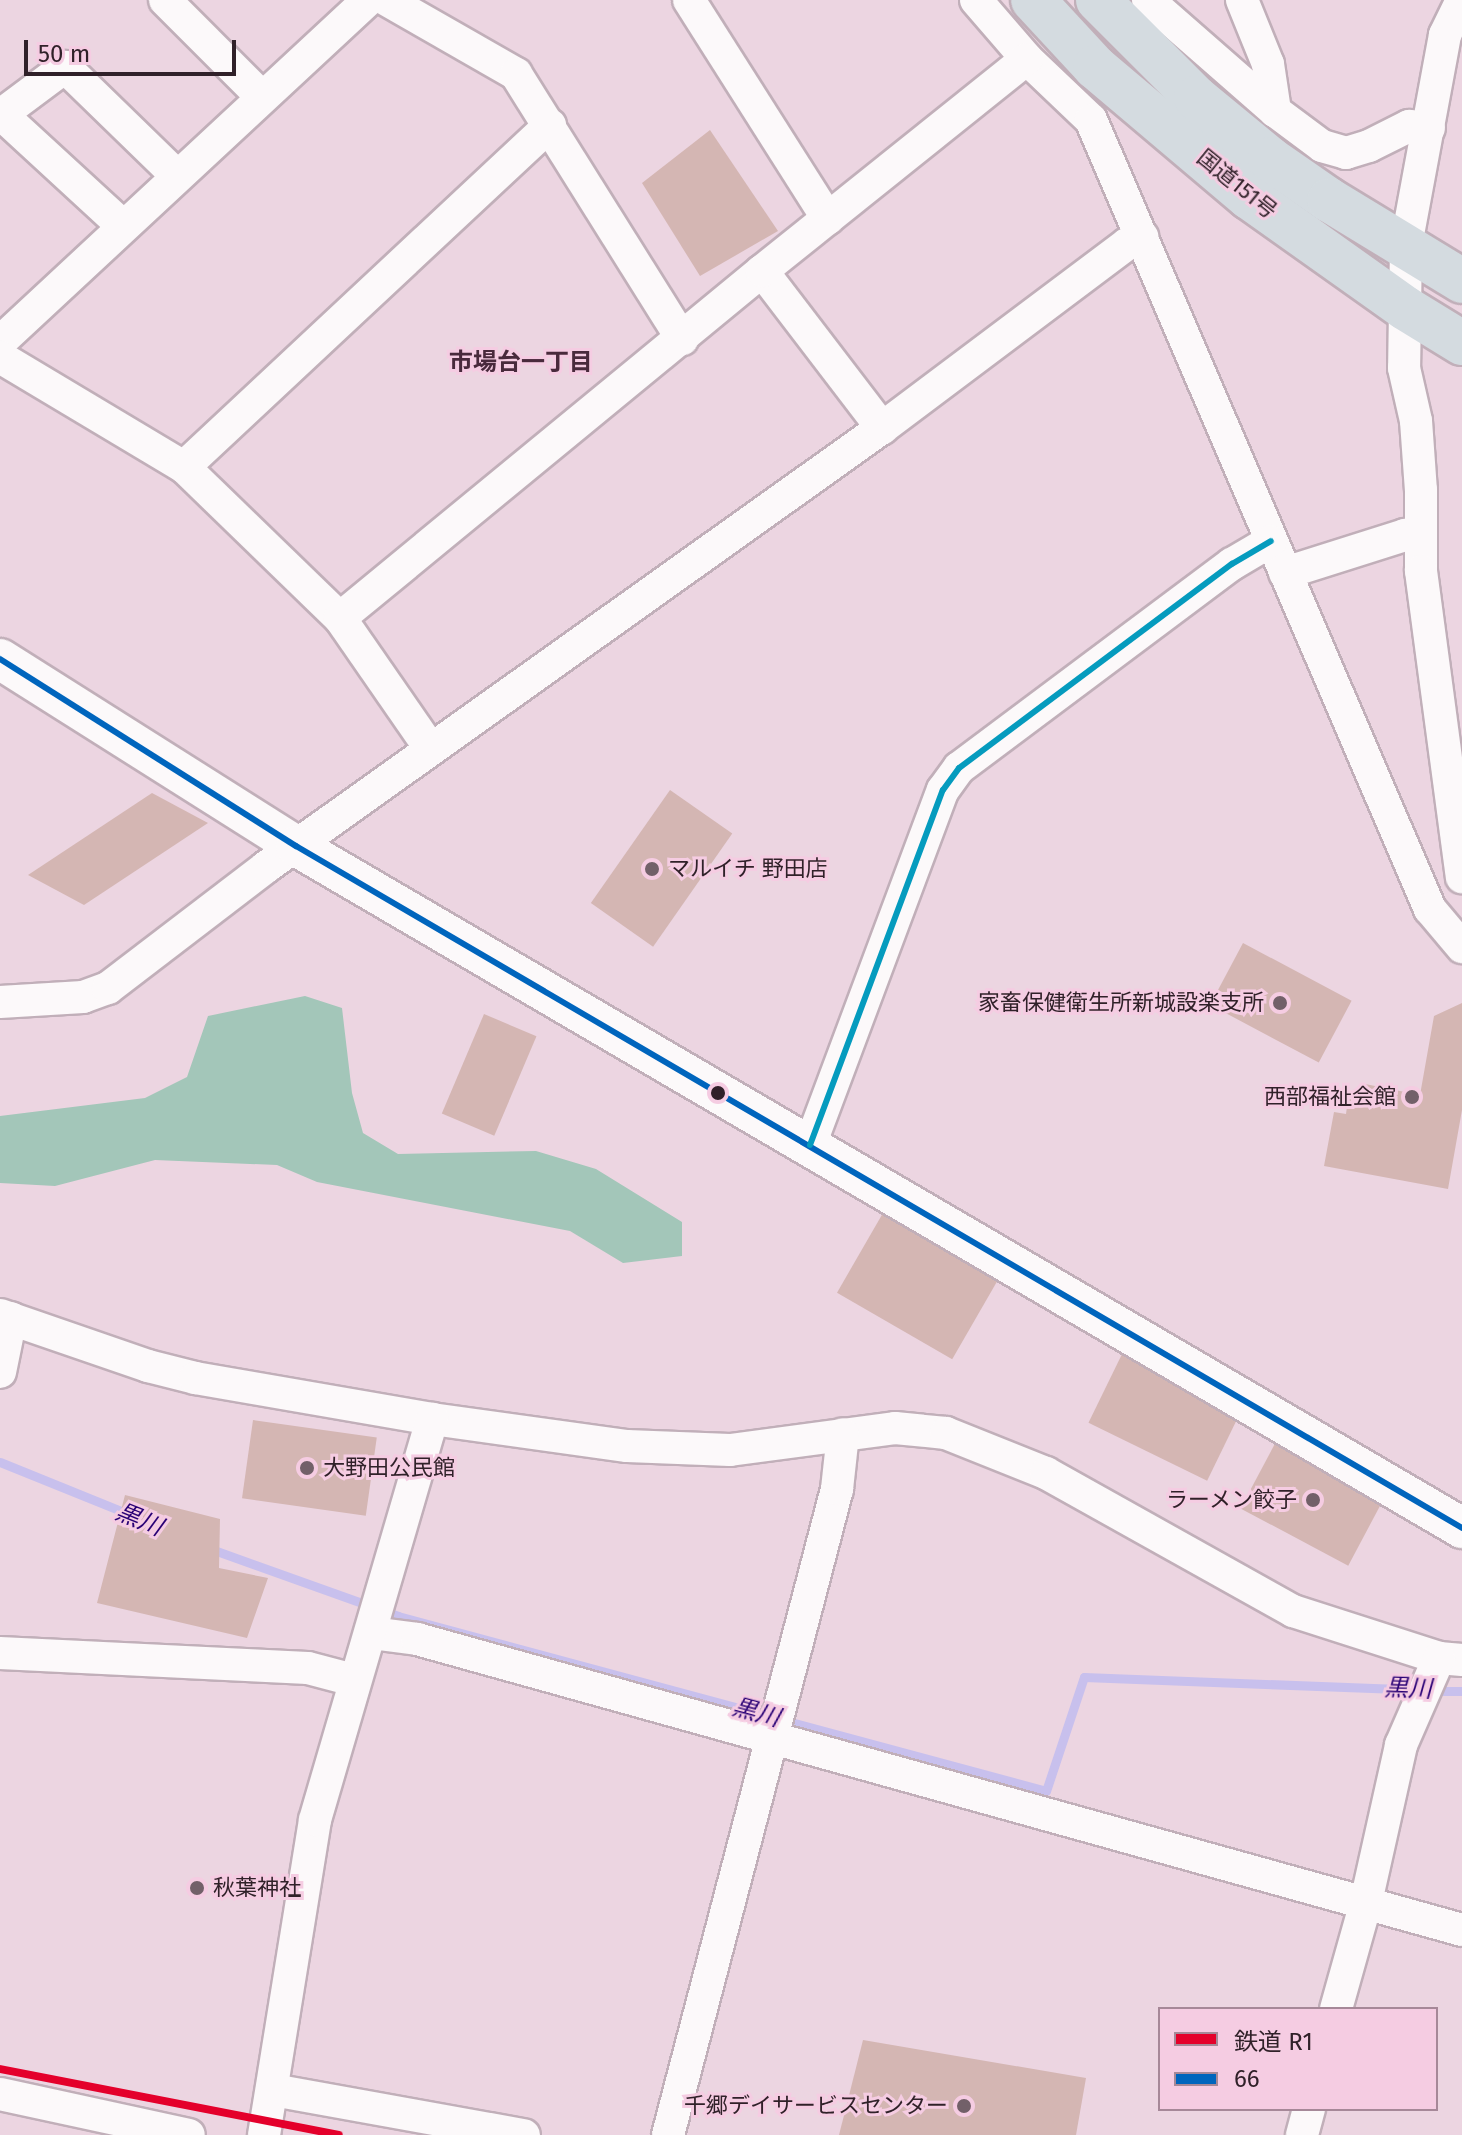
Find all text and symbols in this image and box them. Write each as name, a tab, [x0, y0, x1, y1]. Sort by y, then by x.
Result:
scale bar	[28, 24, 240, 74]
text: 50 m	[38, 40, 90, 68]
street label: 国道151号	[1192, 144, 1282, 224]
district label: 市場台一丁目	[449, 349, 593, 377]
place label: マルイチ 野田店	[668, 856, 828, 882]
marker: マルイチ 野田店	[643, 860, 661, 878]
place label: 家畜保健衛生所新城設楽支所	[978, 990, 1264, 1016]
marker: 家畜保健衛生所新城設楽支所	[1271, 994, 1289, 1012]
place label: 西部福祉会館	[1264, 1084, 1396, 1110]
unlabelled marker	[710, 1085, 726, 1101]
marker: 西部福祉会館	[1403, 1088, 1421, 1106]
place label: 大野田公民館	[323, 1455, 455, 1481]
marker: 大野田公民館	[298, 1459, 316, 1477]
place label: ラーメン餃子	[1165, 1487, 1297, 1513]
marker: ラーメン餃子	[1304, 1491, 1322, 1509]
water label: 黒川	[111, 1498, 167, 1542]
water label: 黒川	[1384, 1674, 1432, 1704]
water label: 黒川	[729, 1693, 783, 1733]
place label: 秋葉神社	[213, 1875, 301, 1901]
marker: 秋葉神社	[188, 1879, 206, 1897]
legend	[1158, 2007, 1438, 2111]
text: 鉄道 R1	[1234, 2028, 1313, 2056]
text: 66	[1234, 2065, 1260, 2093]
place label: 千郷デイサービスセンター	[684, 2093, 948, 2119]
marker: 千郷デイサービスセンター	[955, 2097, 973, 2115]

